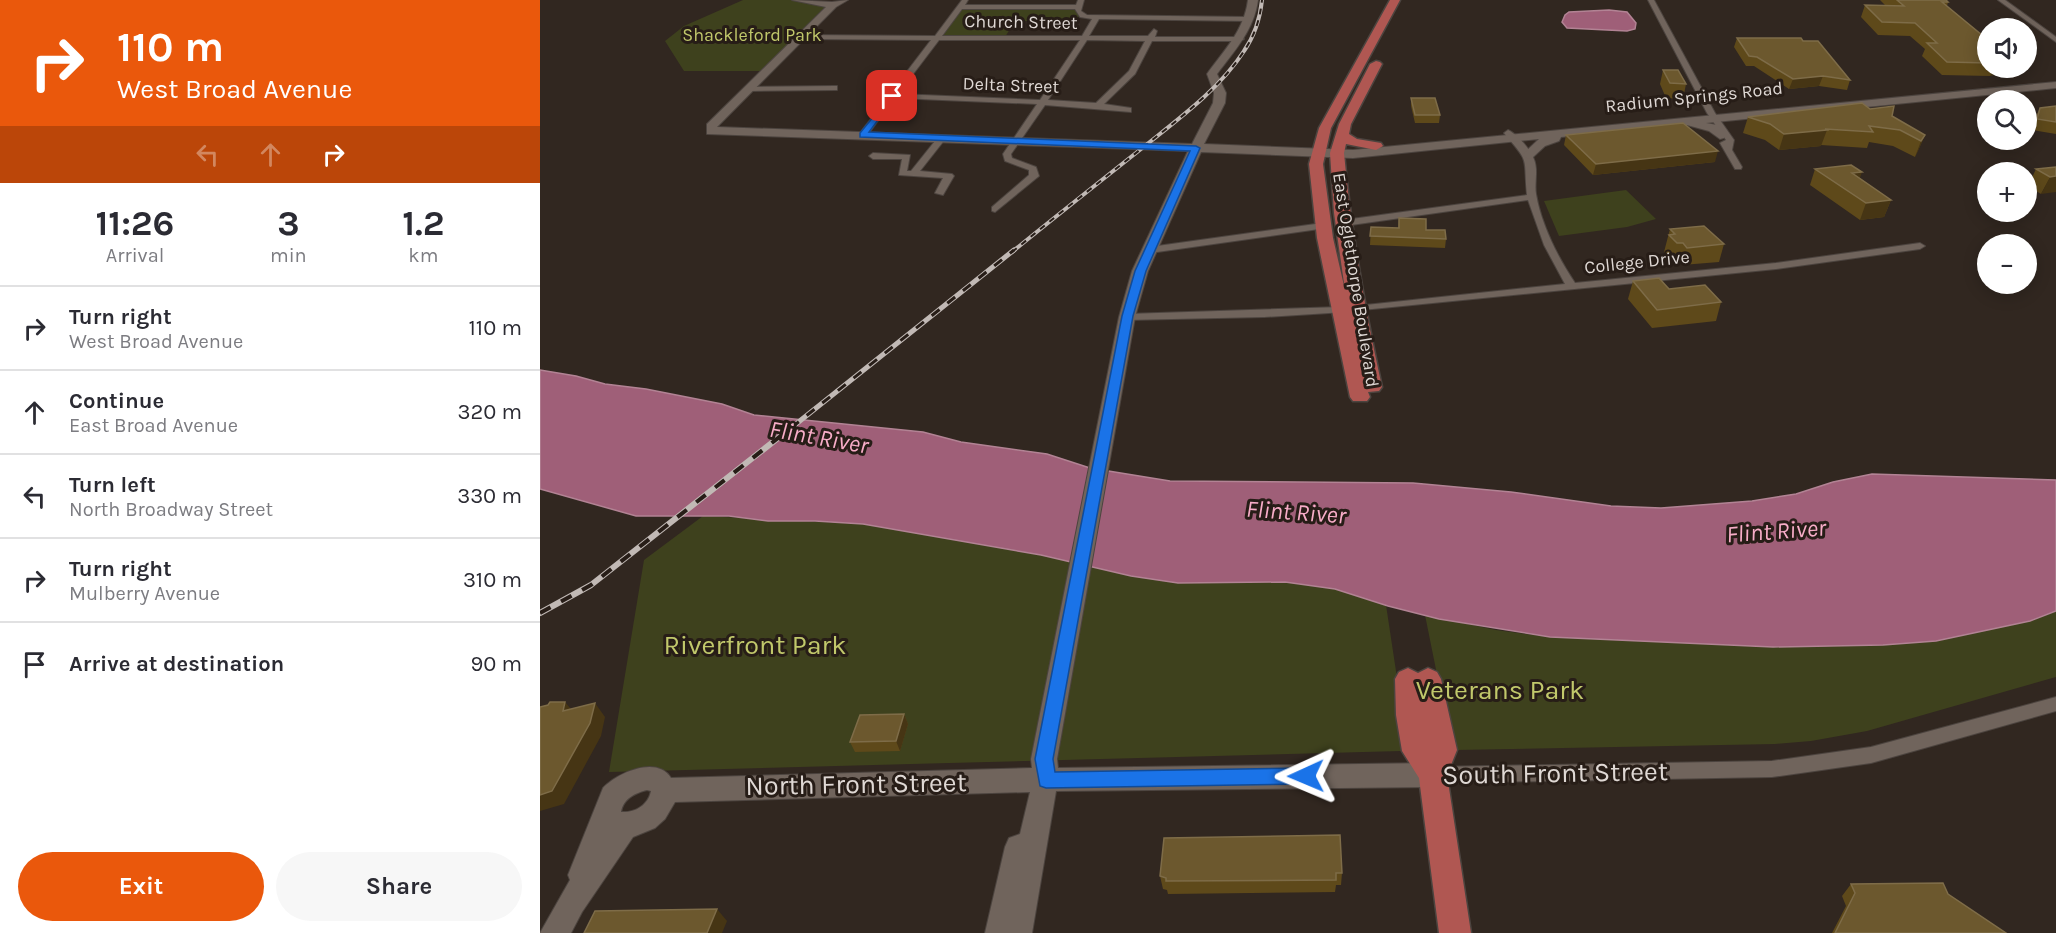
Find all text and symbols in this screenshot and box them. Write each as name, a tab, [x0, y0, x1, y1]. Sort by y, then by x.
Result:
street label: Church Street	[964, 10, 1078, 34]
map controls	[1977, 18, 2037, 294]
button: sound	[1977, 18, 2037, 78]
text: 110 m	[117, 22, 224, 72]
icon: right	[18, 24, 96, 102]
park label: Shackleford Park	[682, 24, 822, 46]
pin	[866, 70, 917, 121]
street label: Delta Street	[962, 72, 1060, 98]
text: West Broad Avenue	[117, 73, 352, 105]
street label: Radium Springs Road	[1604, 77, 1784, 117]
icon: arrive	[875, 79, 908, 112]
button: search	[1977, 90, 2037, 150]
icon: left	[191, 138, 224, 171]
icon: ahead	[254, 138, 287, 171]
icon: right	[317, 138, 350, 171]
button: +	[1977, 162, 2037, 222]
street label: East Oglethorpe Boulevard	[1328, 171, 1384, 389]
text: 11:26	[95, 202, 174, 244]
text: 3	[277, 202, 300, 244]
text: 1.2	[402, 202, 445, 244]
button: −	[1977, 234, 2037, 294]
text: Arrival	[106, 244, 164, 267]
text: min	[270, 244, 307, 267]
text: km	[408, 244, 438, 267]
street label: College Drive	[1583, 246, 1691, 278]
text: Turn right	[69, 304, 172, 330]
icon: right	[18, 312, 51, 345]
text: 110 m	[469, 315, 522, 341]
text: West Broad Avenue	[69, 330, 243, 353]
text: Continue	[69, 388, 164, 414]
icon: ahead	[18, 396, 51, 429]
text: 320 m	[457, 399, 522, 425]
text: East Broad Avenue	[69, 414, 238, 437]
water label: Flint River	[767, 415, 871, 460]
text: Turn left	[69, 472, 156, 498]
icon: left	[18, 480, 51, 513]
text: 330 m	[457, 483, 522, 509]
water label: Flint River	[1245, 495, 1348, 530]
text: North Broadway Street	[69, 498, 273, 521]
water label: Flint River	[1725, 513, 1828, 548]
text: Turn right	[69, 556, 172, 582]
icon: right	[18, 564, 51, 597]
text: 310 m	[463, 567, 522, 593]
text: Mulberry Avenue	[69, 582, 220, 605]
park label: Riverfront Park	[663, 629, 847, 661]
icon: arrive	[18, 648, 51, 681]
text: Arrive at destination	[69, 651, 284, 677]
text: 90 m	[470, 651, 522, 677]
park label: Veterans Park	[1416, 674, 1584, 706]
position arrow	[1274, 744, 1338, 808]
street label: South Front Street	[1442, 755, 1668, 791]
street label: North Front Street	[745, 766, 967, 802]
button: Exit	[18, 852, 264, 921]
button: Share	[276, 852, 522, 921]

